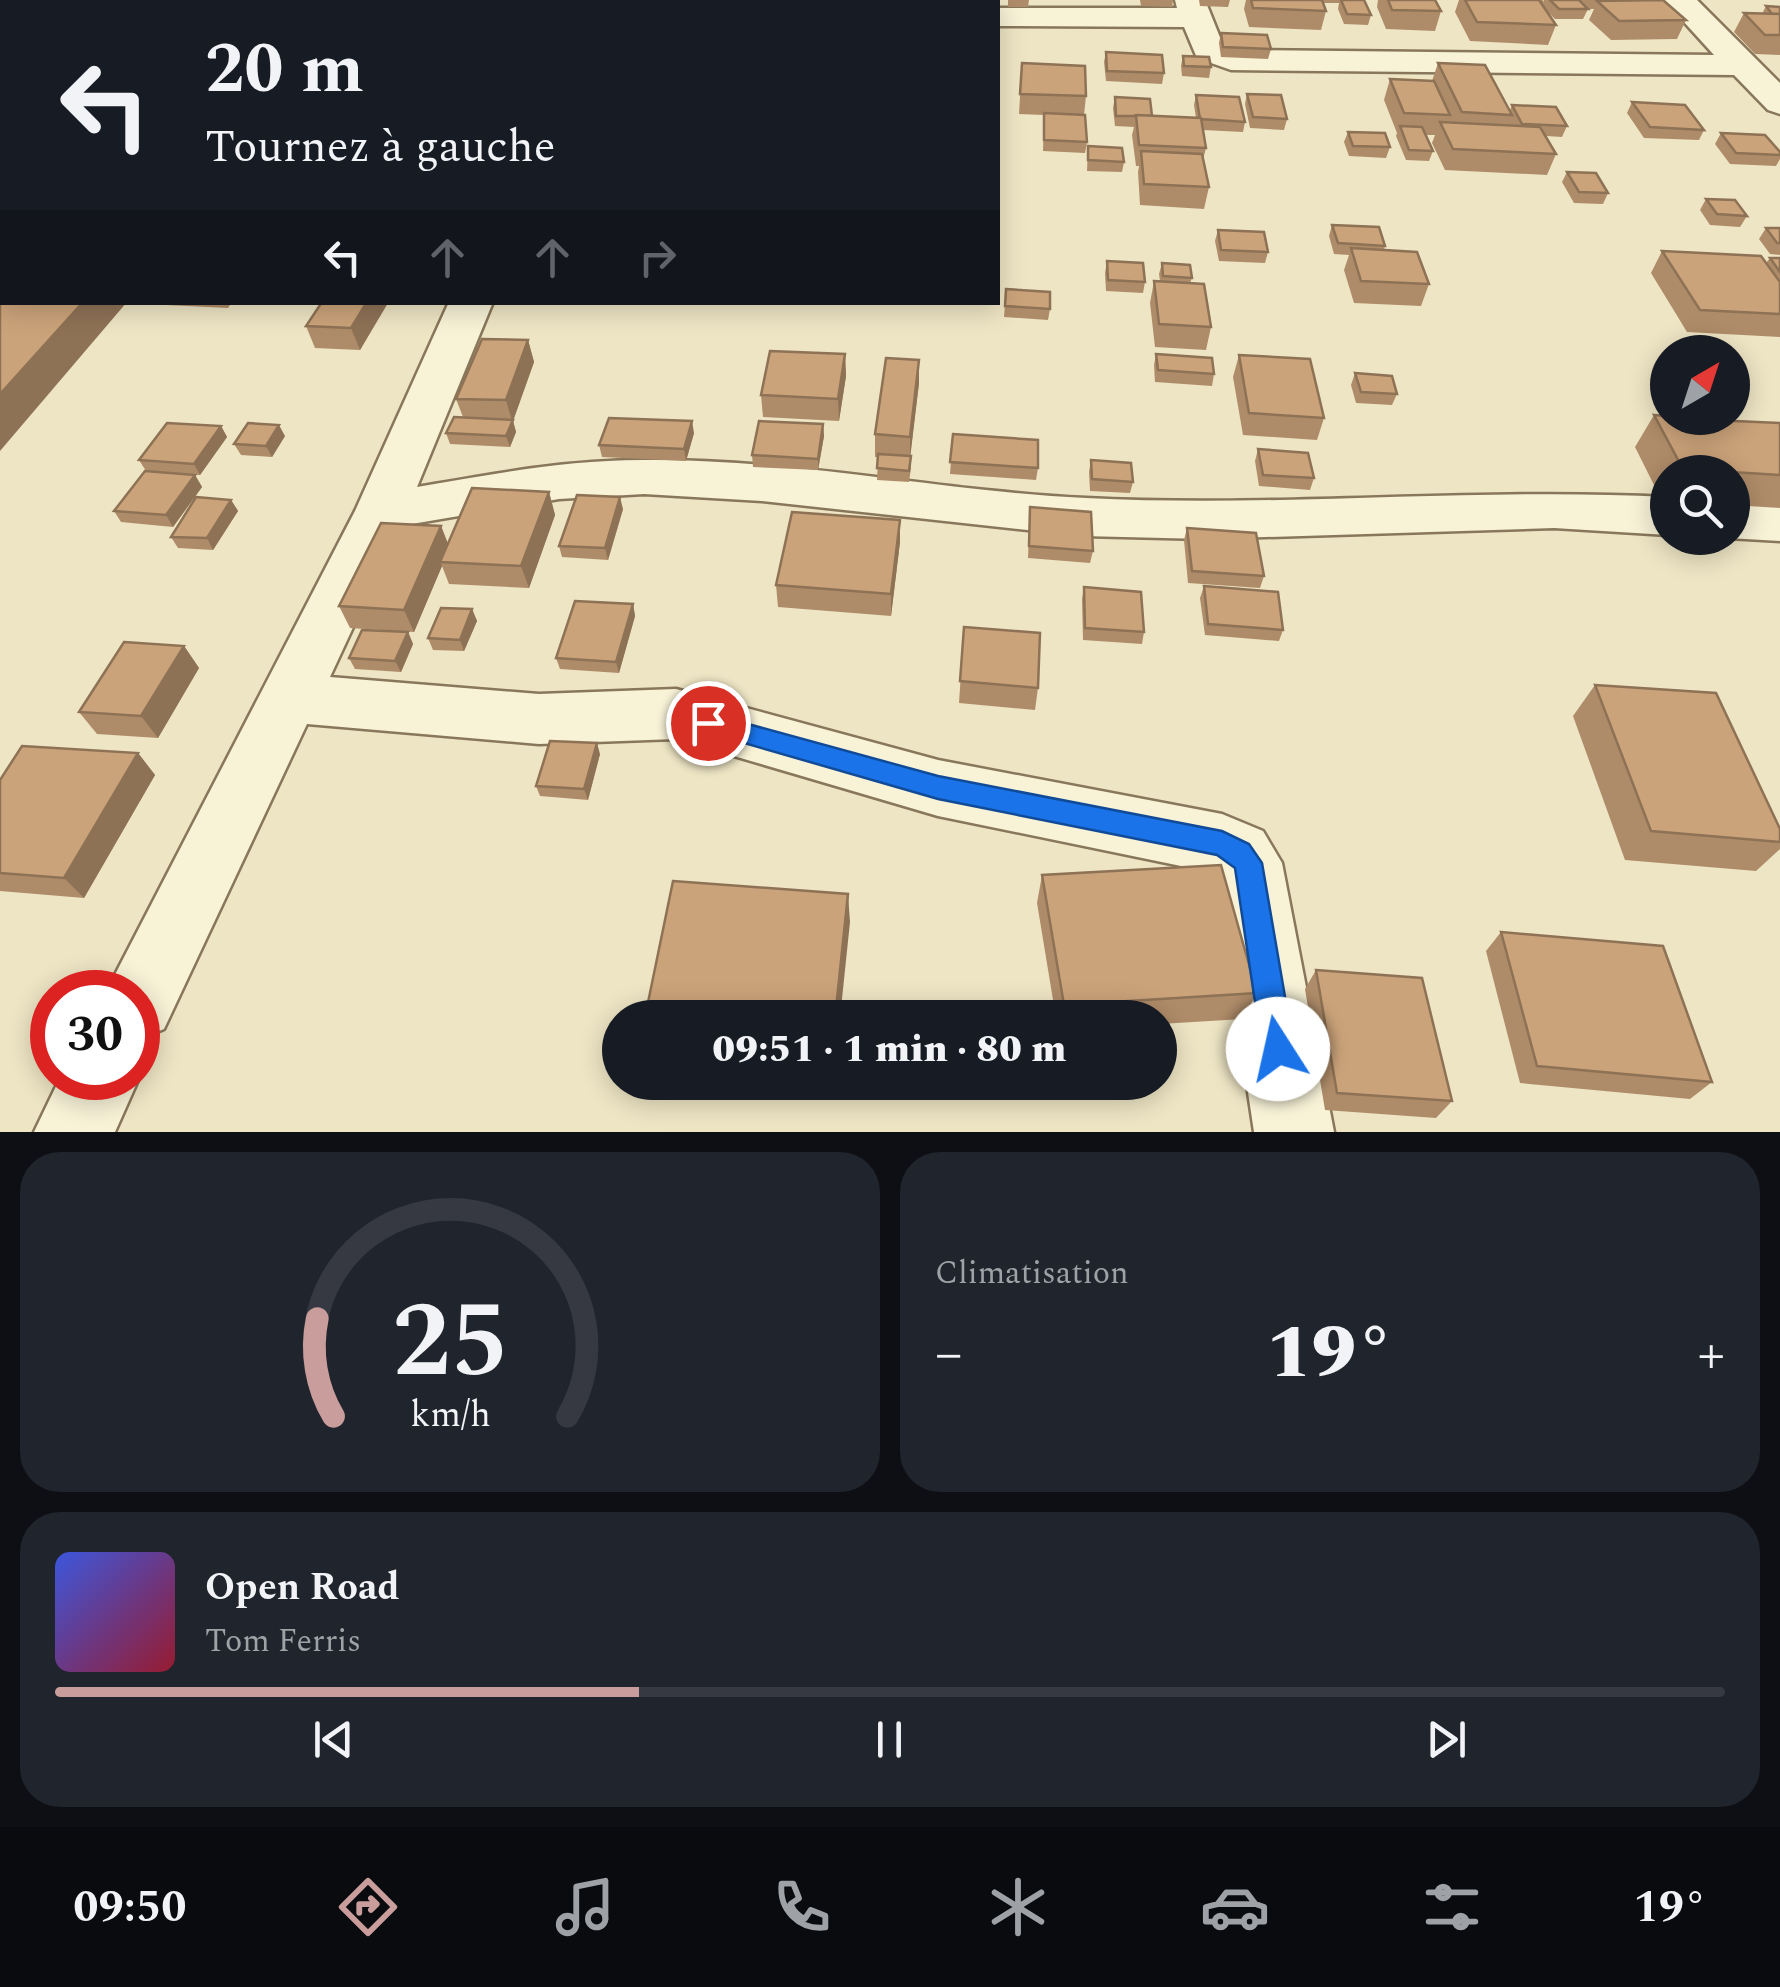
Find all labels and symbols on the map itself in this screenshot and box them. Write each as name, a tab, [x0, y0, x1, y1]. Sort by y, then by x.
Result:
north arrow	[1650, 335, 1750, 435]
pin	[666, 681, 751, 766]
speed limit sign: 30	[30, 970, 160, 1100]
position arrow	[1226, 997, 1330, 1101]

